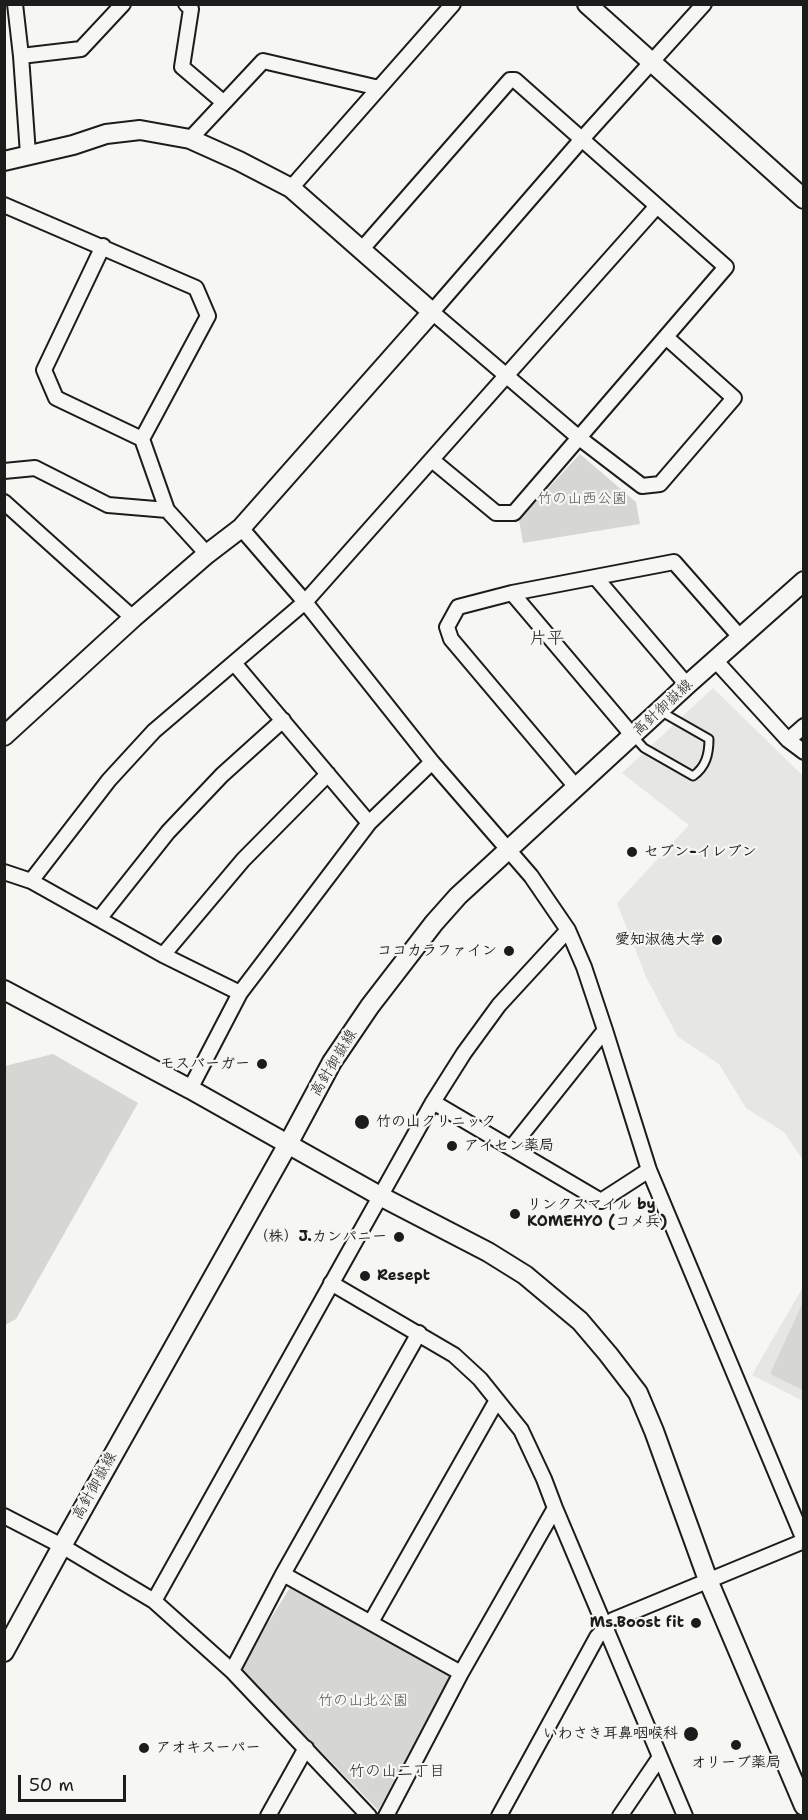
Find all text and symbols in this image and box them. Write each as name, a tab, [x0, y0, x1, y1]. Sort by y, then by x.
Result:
park label: 竹の山西公園	[537, 490, 627, 508]
district label: 片平	[529, 628, 565, 650]
street label: 高針御嶽線	[629, 676, 697, 740]
place label: セブン-イレブン	[644, 843, 757, 861]
marker: セブン-イレブン	[625, 845, 639, 859]
place label: 愛知淑徳大学	[615, 931, 705, 949]
marker: 愛知淑徳大学	[710, 933, 724, 947]
place label: ココカラファイン	[377, 942, 497, 960]
marker: ココカラファイン	[502, 944, 516, 958]
street label: 高針御嶽線	[307, 1026, 361, 1100]
place label: モスバーガー	[160, 1055, 250, 1073]
marker: モスバーガー	[255, 1057, 269, 1071]
marker: 竹の山クリニック	[353, 1113, 371, 1131]
place label: 竹の山クリニック	[376, 1113, 496, 1131]
place label: アイセン薬局	[464, 1137, 554, 1155]
marker: アイセン薬局	[445, 1139, 459, 1153]
place label: リンクスマイル by KOMEHYO (コメ兵)	[527, 1196, 667, 1231]
marker: リンクスマイル by KOMEHYO (コメ兵)	[508, 1207, 522, 1221]
place label: （株）J.カンパニー	[253, 1228, 387, 1246]
marker: （株）J.カンパニー	[392, 1230, 406, 1244]
place label: Resept	[377, 1267, 430, 1285]
marker: Resept	[358, 1269, 372, 1283]
street label: 高針御嶽線	[69, 1449, 121, 1523]
place label: Ms.Boost fit	[590, 1614, 684, 1632]
marker: Ms.Boost fit	[689, 1616, 703, 1630]
park label: 竹の山北公園	[318, 1692, 408, 1710]
place label: いわさき耳鼻咽喉科	[543, 1725, 678, 1743]
marker: いわさき耳鼻咽喉科	[682, 1725, 700, 1743]
marker: オリーブ薬局	[729, 1738, 743, 1752]
place label: アオキスーパー	[156, 1739, 260, 1757]
marker: アオキスーパー	[137, 1741, 151, 1755]
place label: オリーブ薬局	[691, 1754, 781, 1772]
district label: 竹の山二丁目	[349, 1762, 445, 1782]
scale bar	[21, 1763, 129, 1801]
text: 50 m	[29, 1773, 74, 1797]

